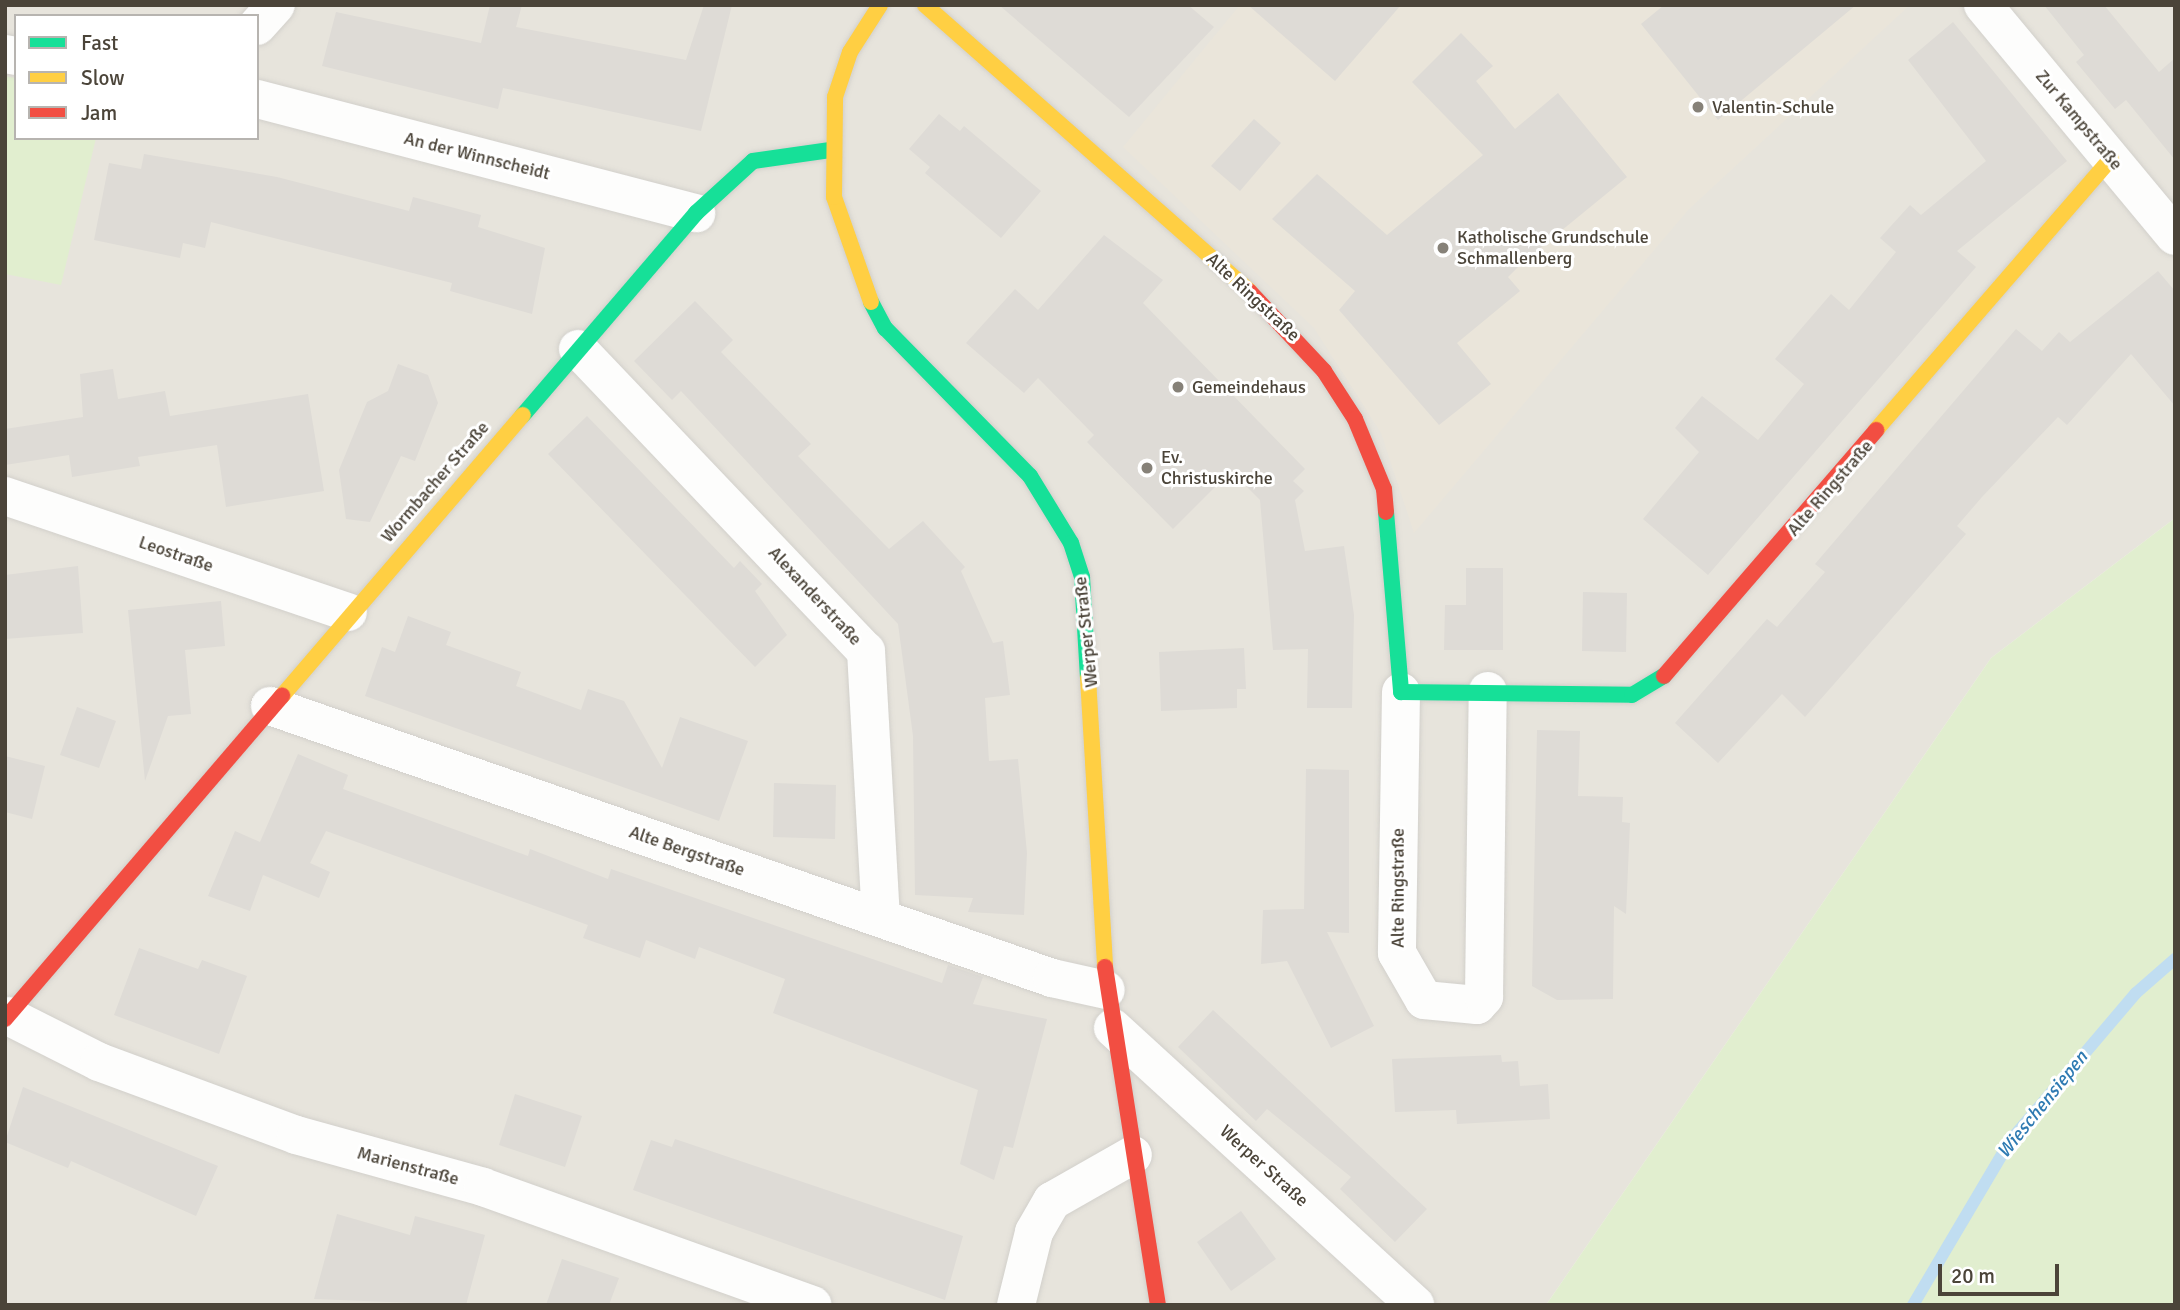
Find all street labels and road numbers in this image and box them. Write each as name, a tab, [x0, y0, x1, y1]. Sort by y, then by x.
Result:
street label: Zur Kampstraße	[2031, 66, 2127, 174]
street label: An der Winnscheidt	[402, 127, 552, 185]
street label: Alte Ringstraße	[1202, 248, 1304, 346]
street label: Wormbacher Straße	[376, 417, 494, 547]
street label: Alte Ringstraße	[1782, 436, 1878, 540]
street label: Leostraße	[136, 531, 216, 577]
street label: Alexanderstraße	[764, 542, 866, 650]
street label: Werper Straße	[1069, 575, 1103, 689]
street label: Alte Bergstraße	[626, 821, 748, 881]
street label: Alte Ringstraße	[1387, 828, 1409, 948]
street label: Werper Straße	[1215, 1121, 1313, 1211]
street label: Marienstraße	[355, 1142, 461, 1190]

